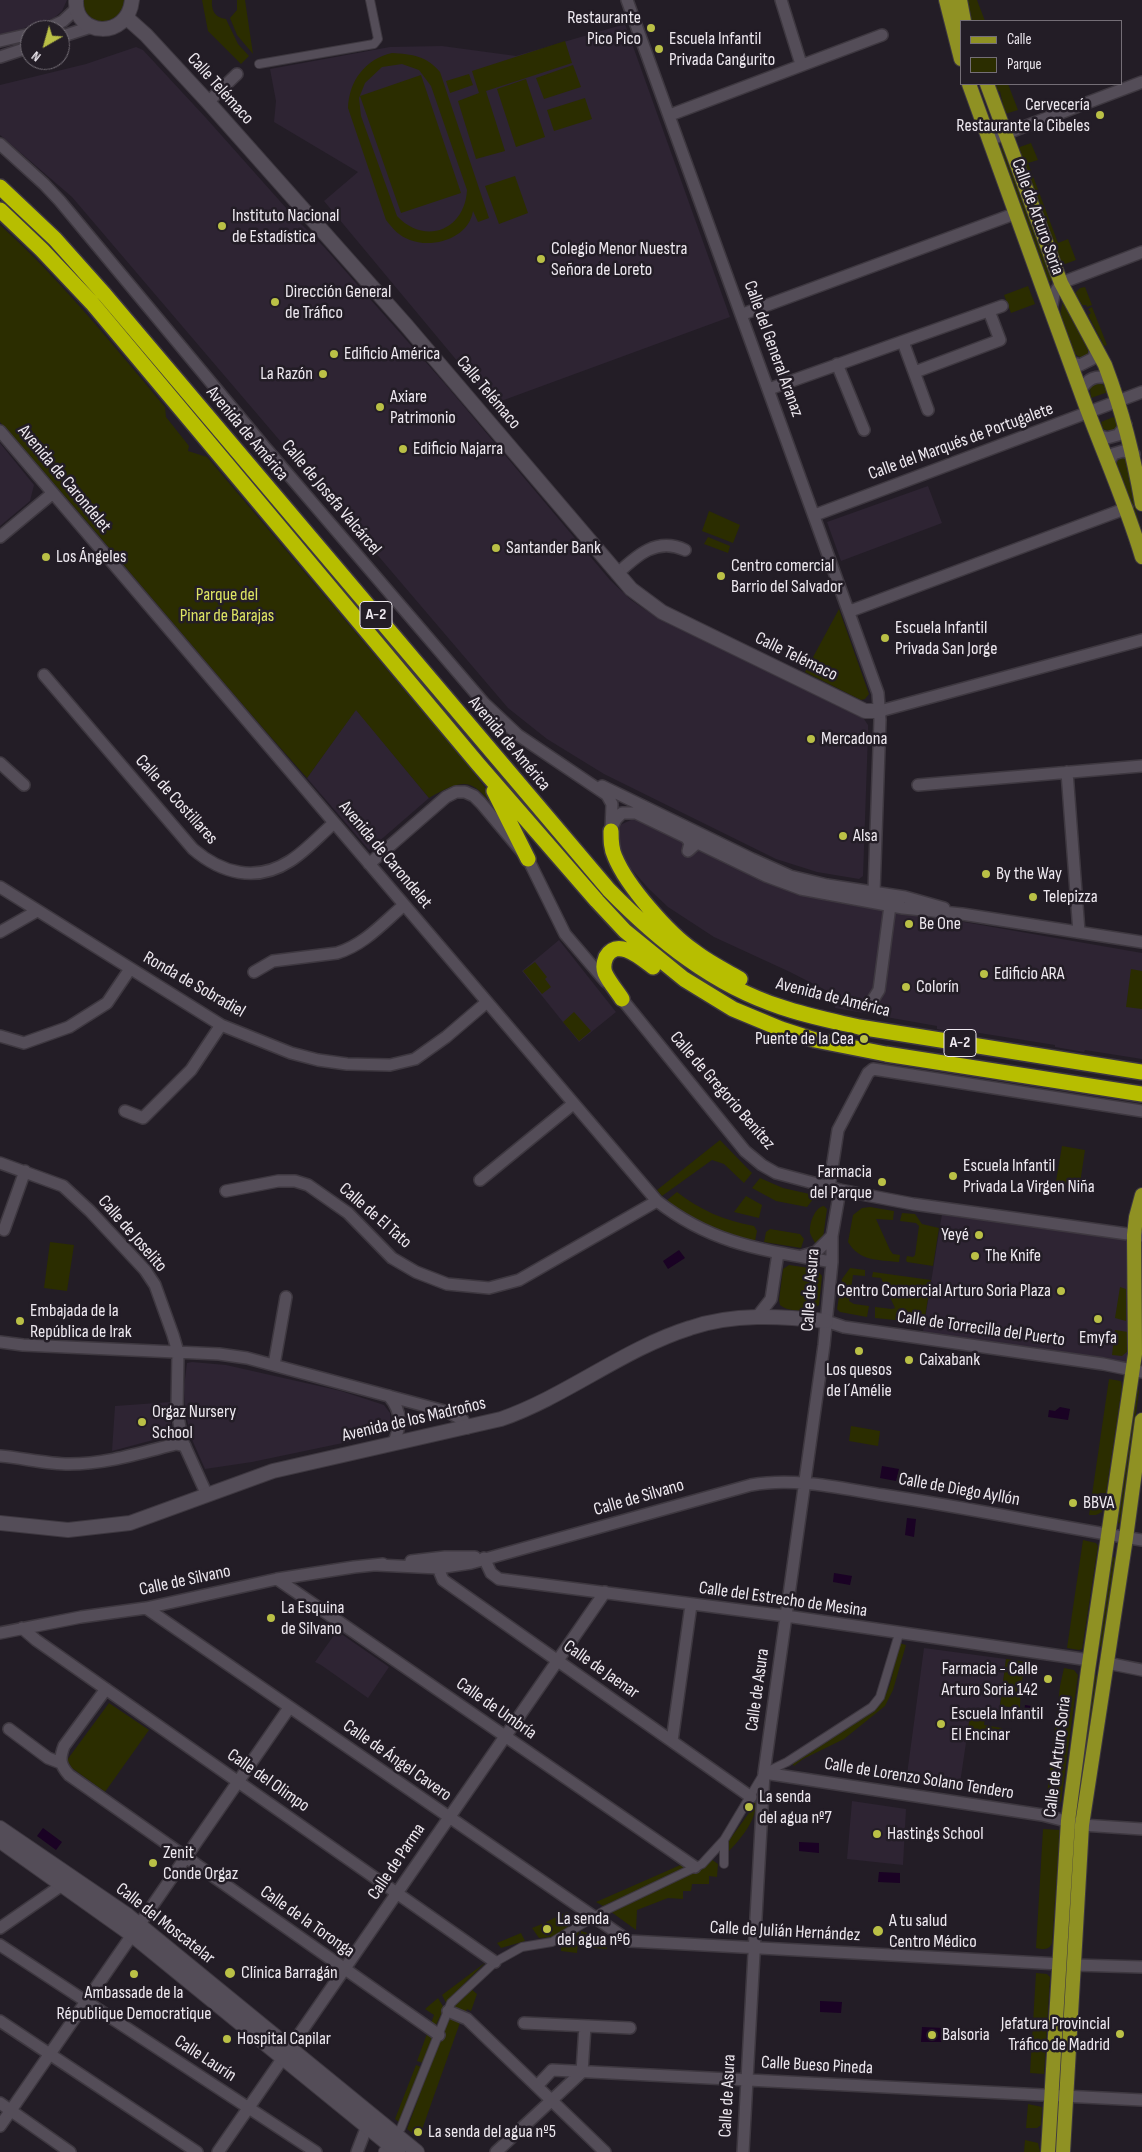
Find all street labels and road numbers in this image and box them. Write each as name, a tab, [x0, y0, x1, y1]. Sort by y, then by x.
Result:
street label: Calle Telémaco	[182, 49, 258, 129]
street label: Calle de Arturo Soria	[1006, 156, 1068, 278]
street label: Calle del General Aranaz	[738, 278, 808, 420]
street label: Calle Telémaco	[451, 352, 525, 434]
street label: Avenida de América	[201, 382, 293, 486]
street label: Calle del Marqués de Portugalete	[866, 398, 1056, 486]
street label: Avenida de Carondelet	[13, 421, 115, 537]
street label: Calle de Josefa Valcárcel	[277, 436, 385, 560]
road number: A-2	[360, 602, 392, 628]
street label: Calle Telémaco	[751, 628, 841, 686]
street label: Avenida de América	[463, 692, 555, 796]
street label: Calle de Costillares	[130, 751, 222, 849]
street label: Avenida de Carondelet	[334, 797, 436, 913]
street label: Ronda de Sobradiel	[139, 947, 249, 1023]
street label: Avenida de América	[774, 973, 892, 1023]
street label: Calle de Gregorio Benítez	[665, 1027, 779, 1155]
road number: A-2	[944, 1030, 976, 1056]
street label: Calle de El Tato	[334, 1179, 416, 1253]
street label: Calle de Joselito	[93, 1191, 171, 1277]
street label: Calle de Asura	[797, 1248, 825, 1332]
street label: Calle de Torrecilla del Puerto	[896, 1307, 1066, 1351]
street label: Avenida de los Madroños	[340, 1393, 488, 1447]
street label: Calle de Diego Ayllón	[897, 1469, 1021, 1511]
street label: Calle de Silvano	[591, 1475, 687, 1521]
street label: Calle de Silvano	[137, 1561, 233, 1601]
street label: Calle del Estrecho de Mesina	[697, 1577, 869, 1623]
street label: Calle de Jaenar	[559, 1636, 643, 1704]
street label: Calle de Asura	[742, 1647, 774, 1733]
street label: Calle de Umbría	[452, 1673, 540, 1745]
street label: Calle de Arturo Soria	[1040, 1695, 1076, 1819]
street label: Calle de Ángel Cavero	[339, 1716, 455, 1806]
street label: Calle del Olimpo	[223, 1745, 313, 1817]
street label: Calle de Lorenzo Solano Tendero	[823, 1753, 1015, 1805]
street label: Calle de Parma	[364, 1820, 430, 1904]
street label: Calle del Moscatelar	[111, 1879, 219, 1969]
street label: Calle de la Toronga	[256, 1881, 358, 1963]
street label: Calle de Julián Hernández	[709, 1917, 861, 1947]
street label: Calle Laurín	[170, 2031, 240, 2087]
street label: Calle Bueso Pineda	[760, 2052, 874, 2080]
street label: Calle de Asura	[715, 2054, 741, 2138]

